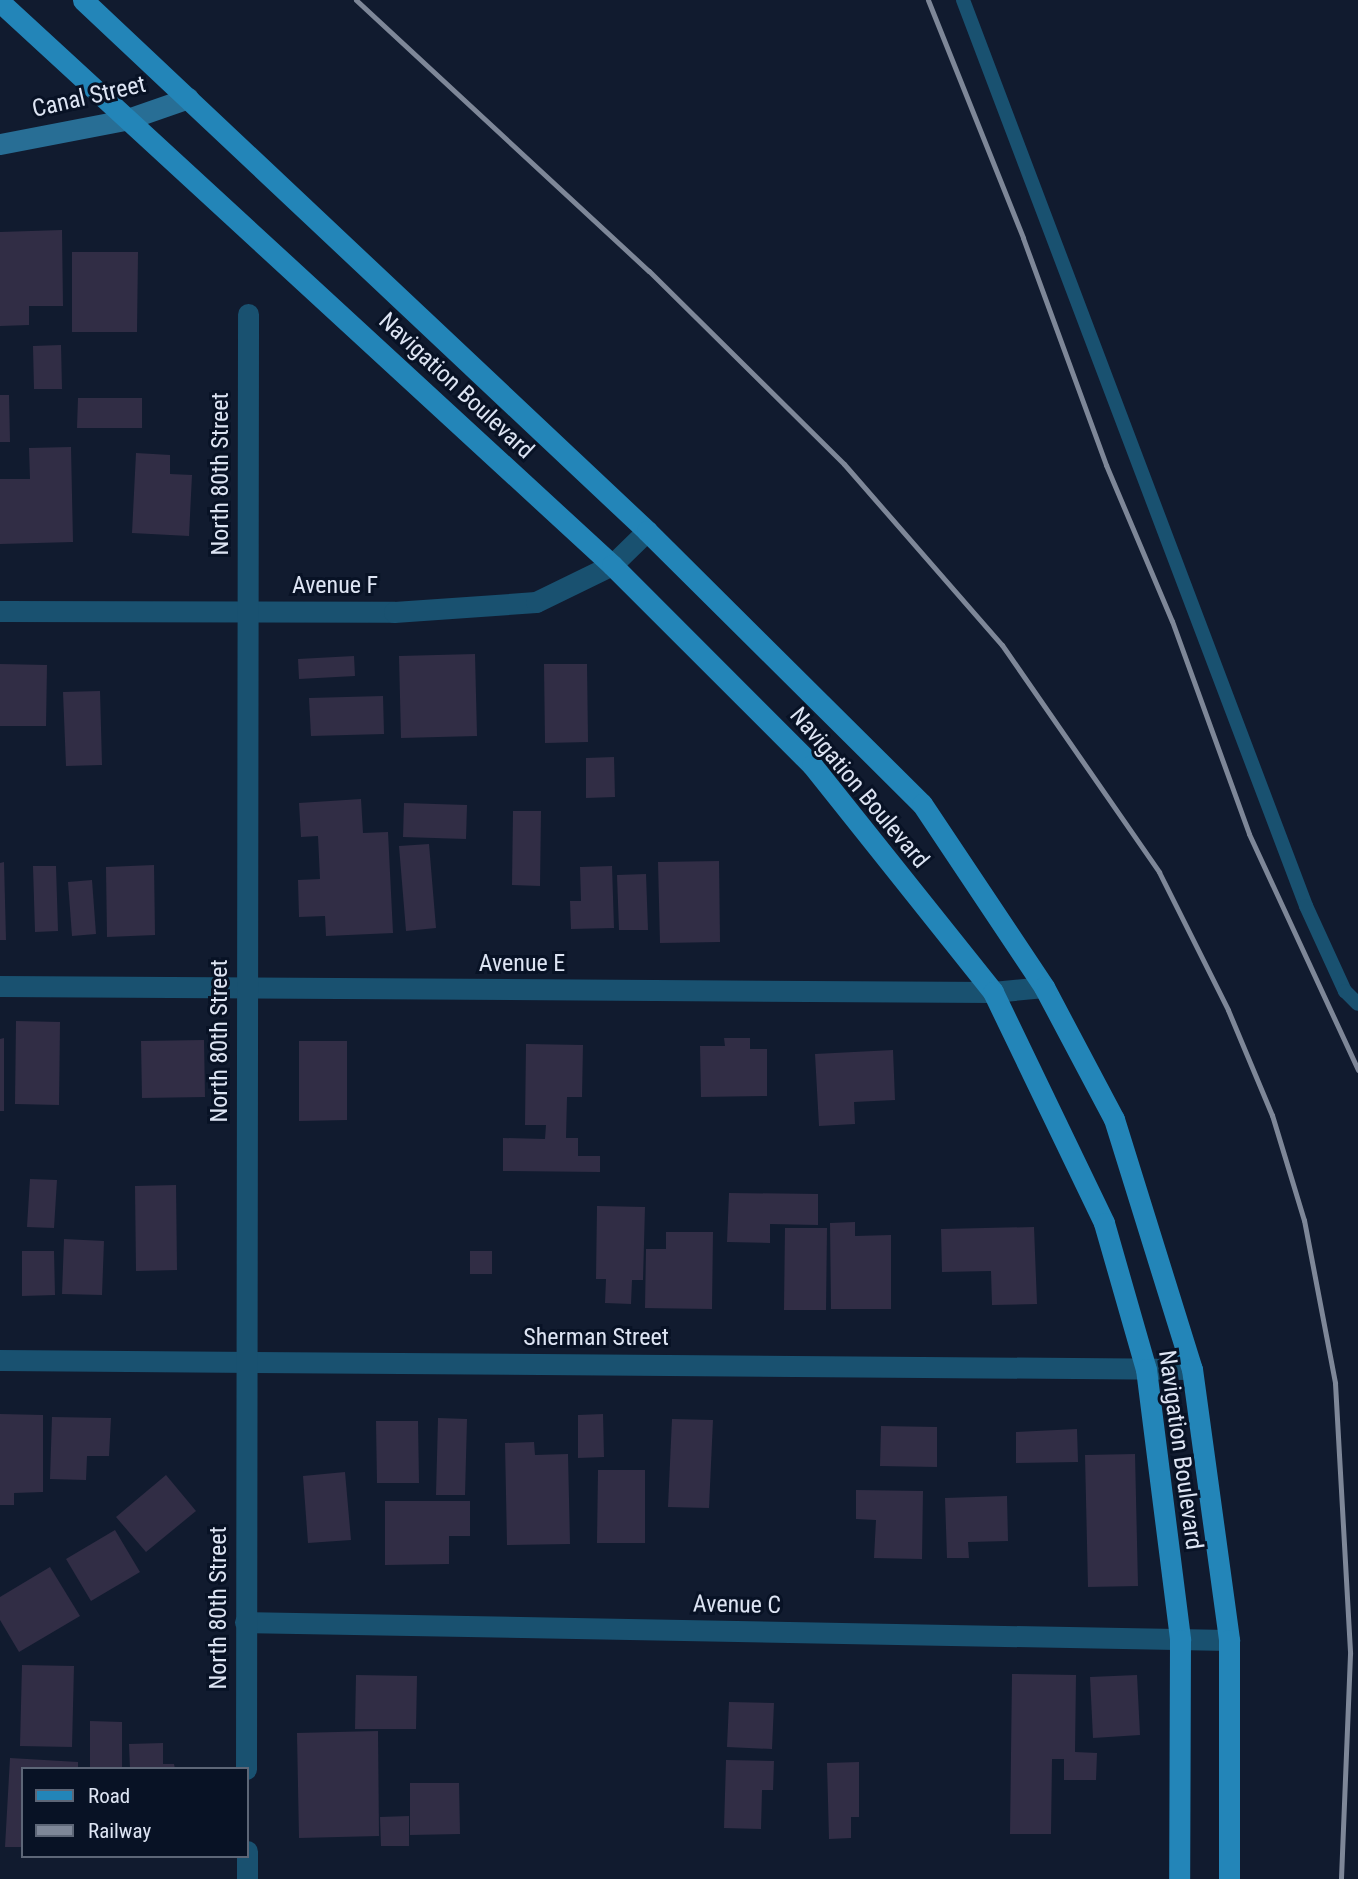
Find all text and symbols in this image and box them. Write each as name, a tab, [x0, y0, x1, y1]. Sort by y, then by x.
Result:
street label: Canal Street	[30, 70, 148, 124]
street label: Navigation Boulevard	[373, 307, 539, 465]
street label: North 80th Street	[207, 392, 235, 556]
street label: Avenue F	[292, 572, 378, 600]
street label: Navigation Boulevard	[783, 702, 935, 874]
street label: Avenue E	[479, 950, 565, 978]
street label: North 80th Street	[206, 959, 234, 1123]
street label: Sherman Street	[523, 1324, 669, 1352]
street label: Navigation Boulevard	[1152, 1348, 1208, 1552]
street label: North 80th Street	[205, 1526, 233, 1690]
street label: Avenue C	[693, 1590, 781, 1620]
legend	[21, 1767, 248, 1858]
text: Road	[88, 1784, 130, 1808]
text: Railway	[88, 1819, 151, 1843]

